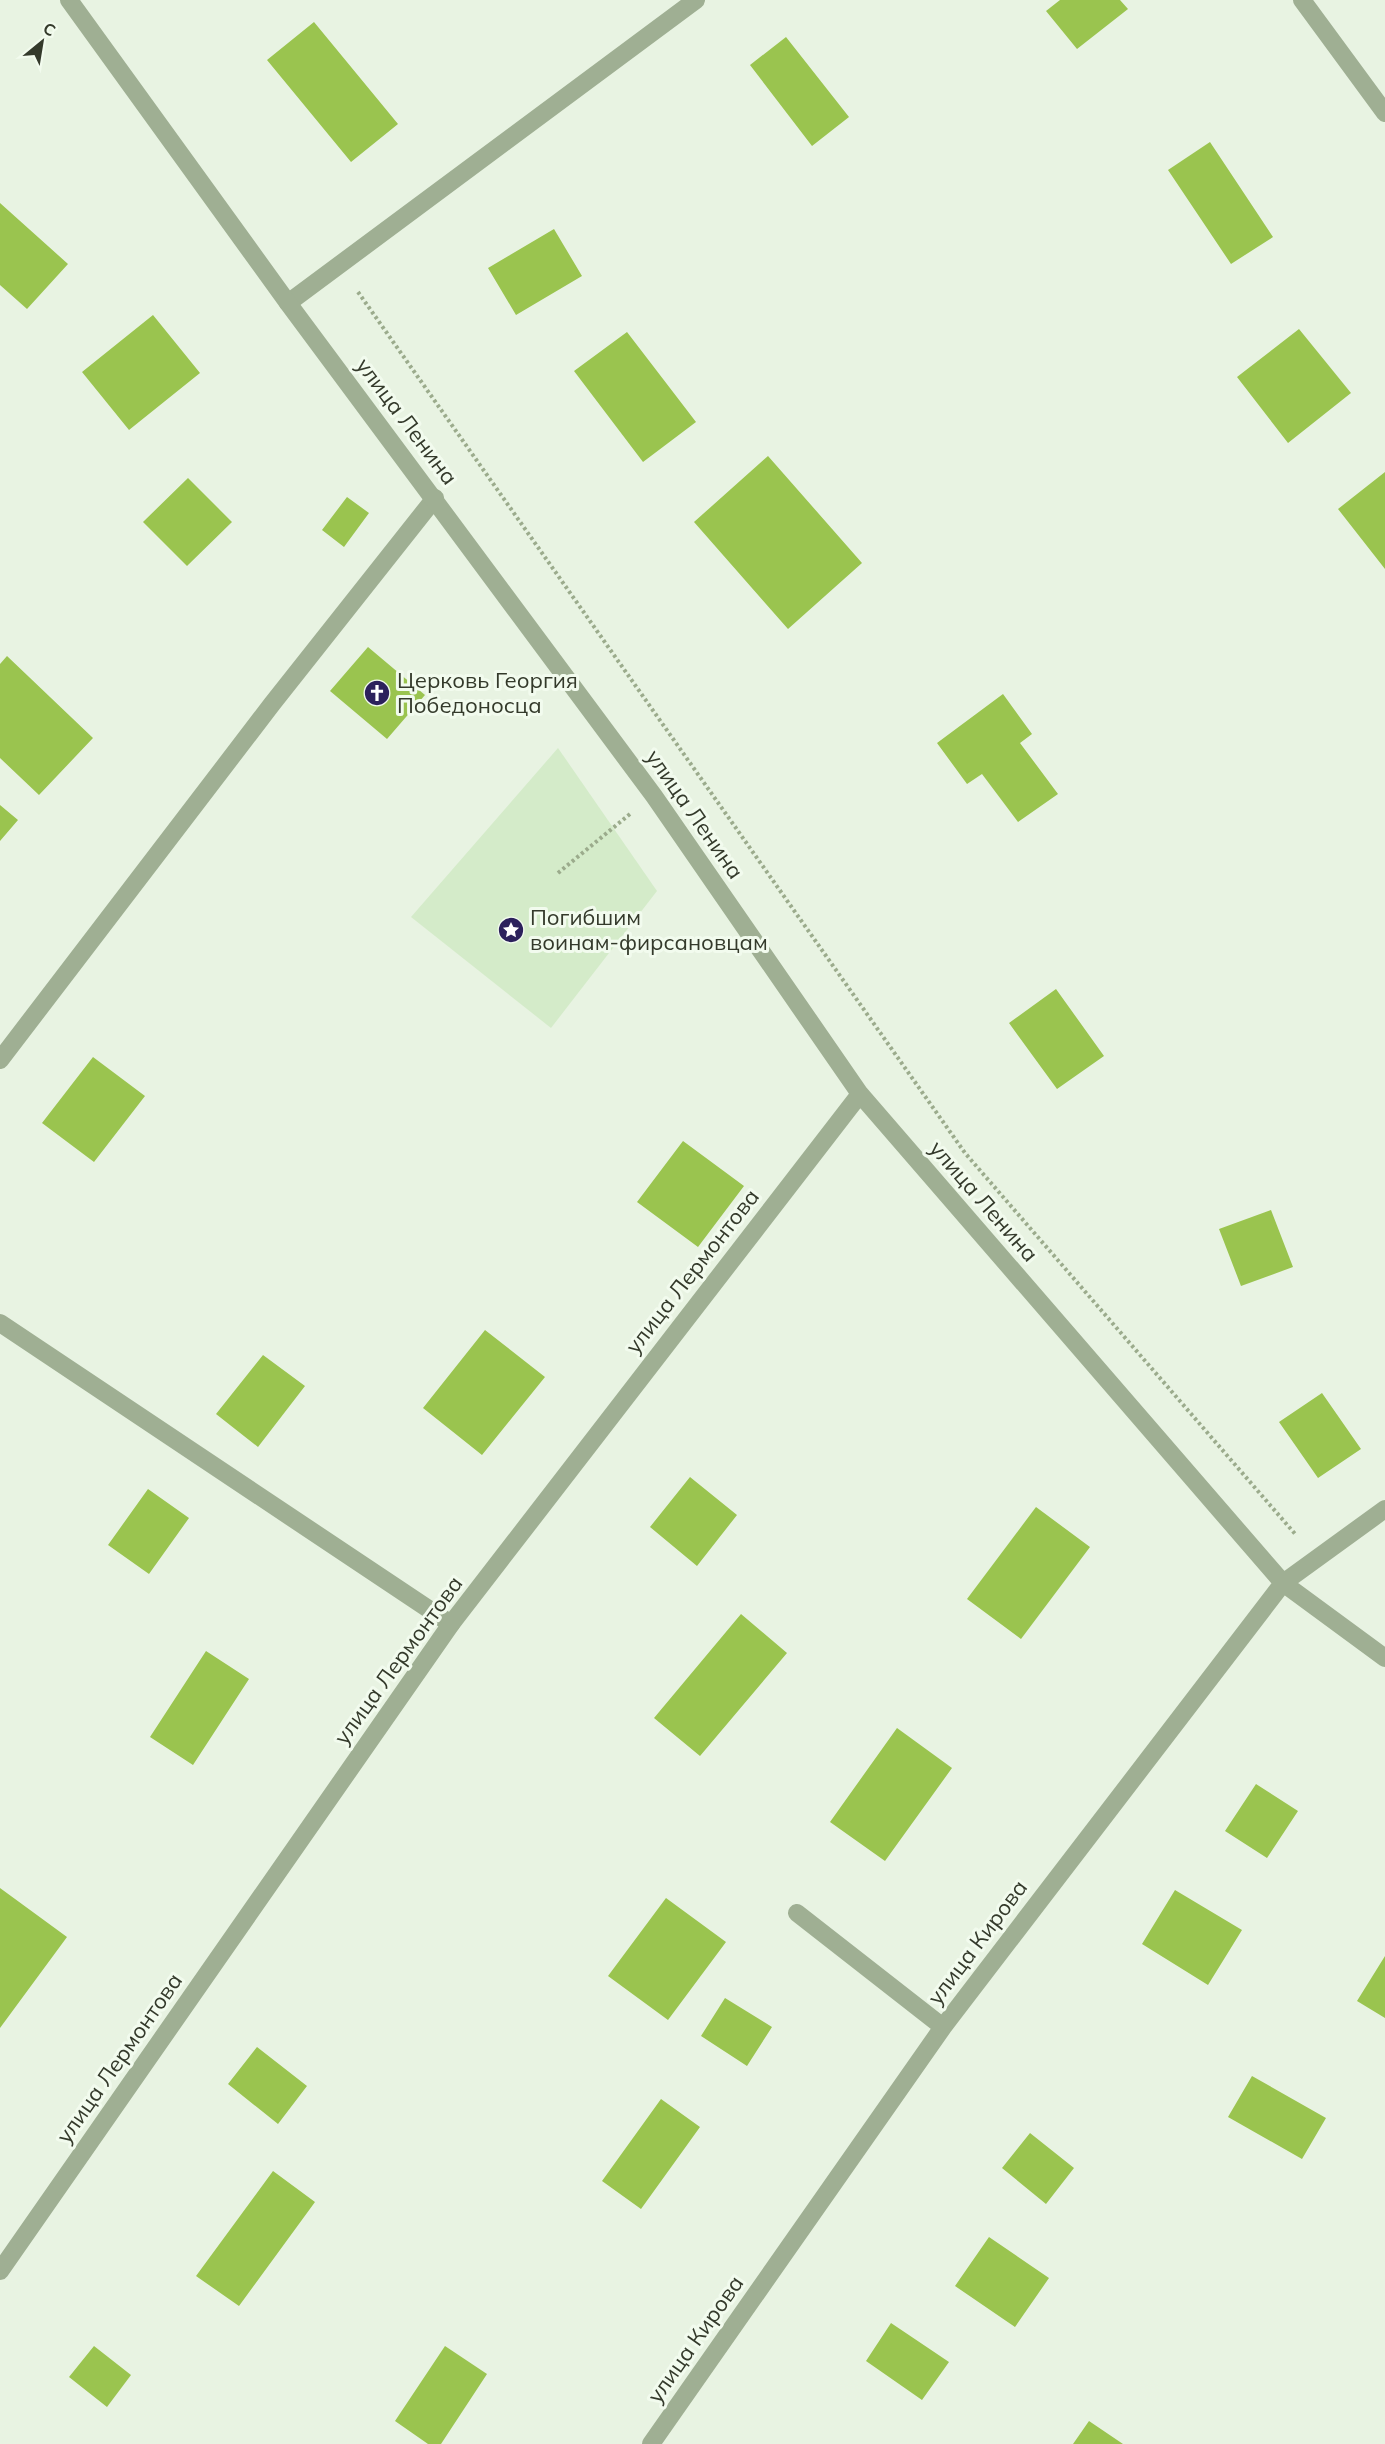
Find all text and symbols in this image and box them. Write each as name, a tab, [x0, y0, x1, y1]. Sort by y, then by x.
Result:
north arrow	[12, 12, 72, 72]
text: С	[40, 18, 59, 40]
street label: улица Ленина	[350, 352, 464, 490]
place label: Церковь Георгия Победоносца	[397, 666, 578, 719]
church icon: Церковь Георгия Победоносца	[362, 678, 392, 708]
street label: улица Ленина	[640, 744, 750, 884]
place label: Погибшим воинам-фирсановцам	[530, 903, 768, 956]
place icon: Погибшим воинам-фирсановцам	[496, 915, 526, 945]
street label: улица Ленина	[924, 1135, 1044, 1267]
street label: улица Лермонтова	[619, 1183, 765, 1359]
street label: улица Лермонтова	[327, 1570, 469, 1750]
street label: улица Кирова	[921, 1874, 1033, 2010]
street label: улица Лермонтова	[50, 1967, 188, 2149]
street label: улица Кирова	[641, 2270, 749, 2408]

